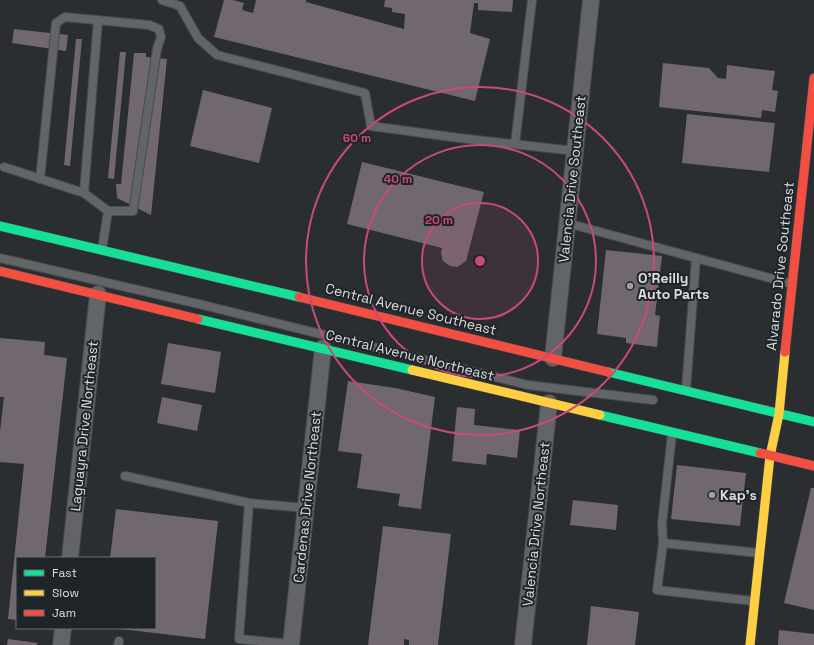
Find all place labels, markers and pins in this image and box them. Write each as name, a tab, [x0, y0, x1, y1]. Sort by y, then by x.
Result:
centre of rings	[473, 254, 487, 268]
place label: O'Reilly Auto Parts	[638, 269, 709, 303]
marker: O'Reilly Auto Parts	[625, 281, 635, 291]
place label: Kap's	[720, 486, 757, 504]
marker: Kap's	[707, 490, 717, 500]

